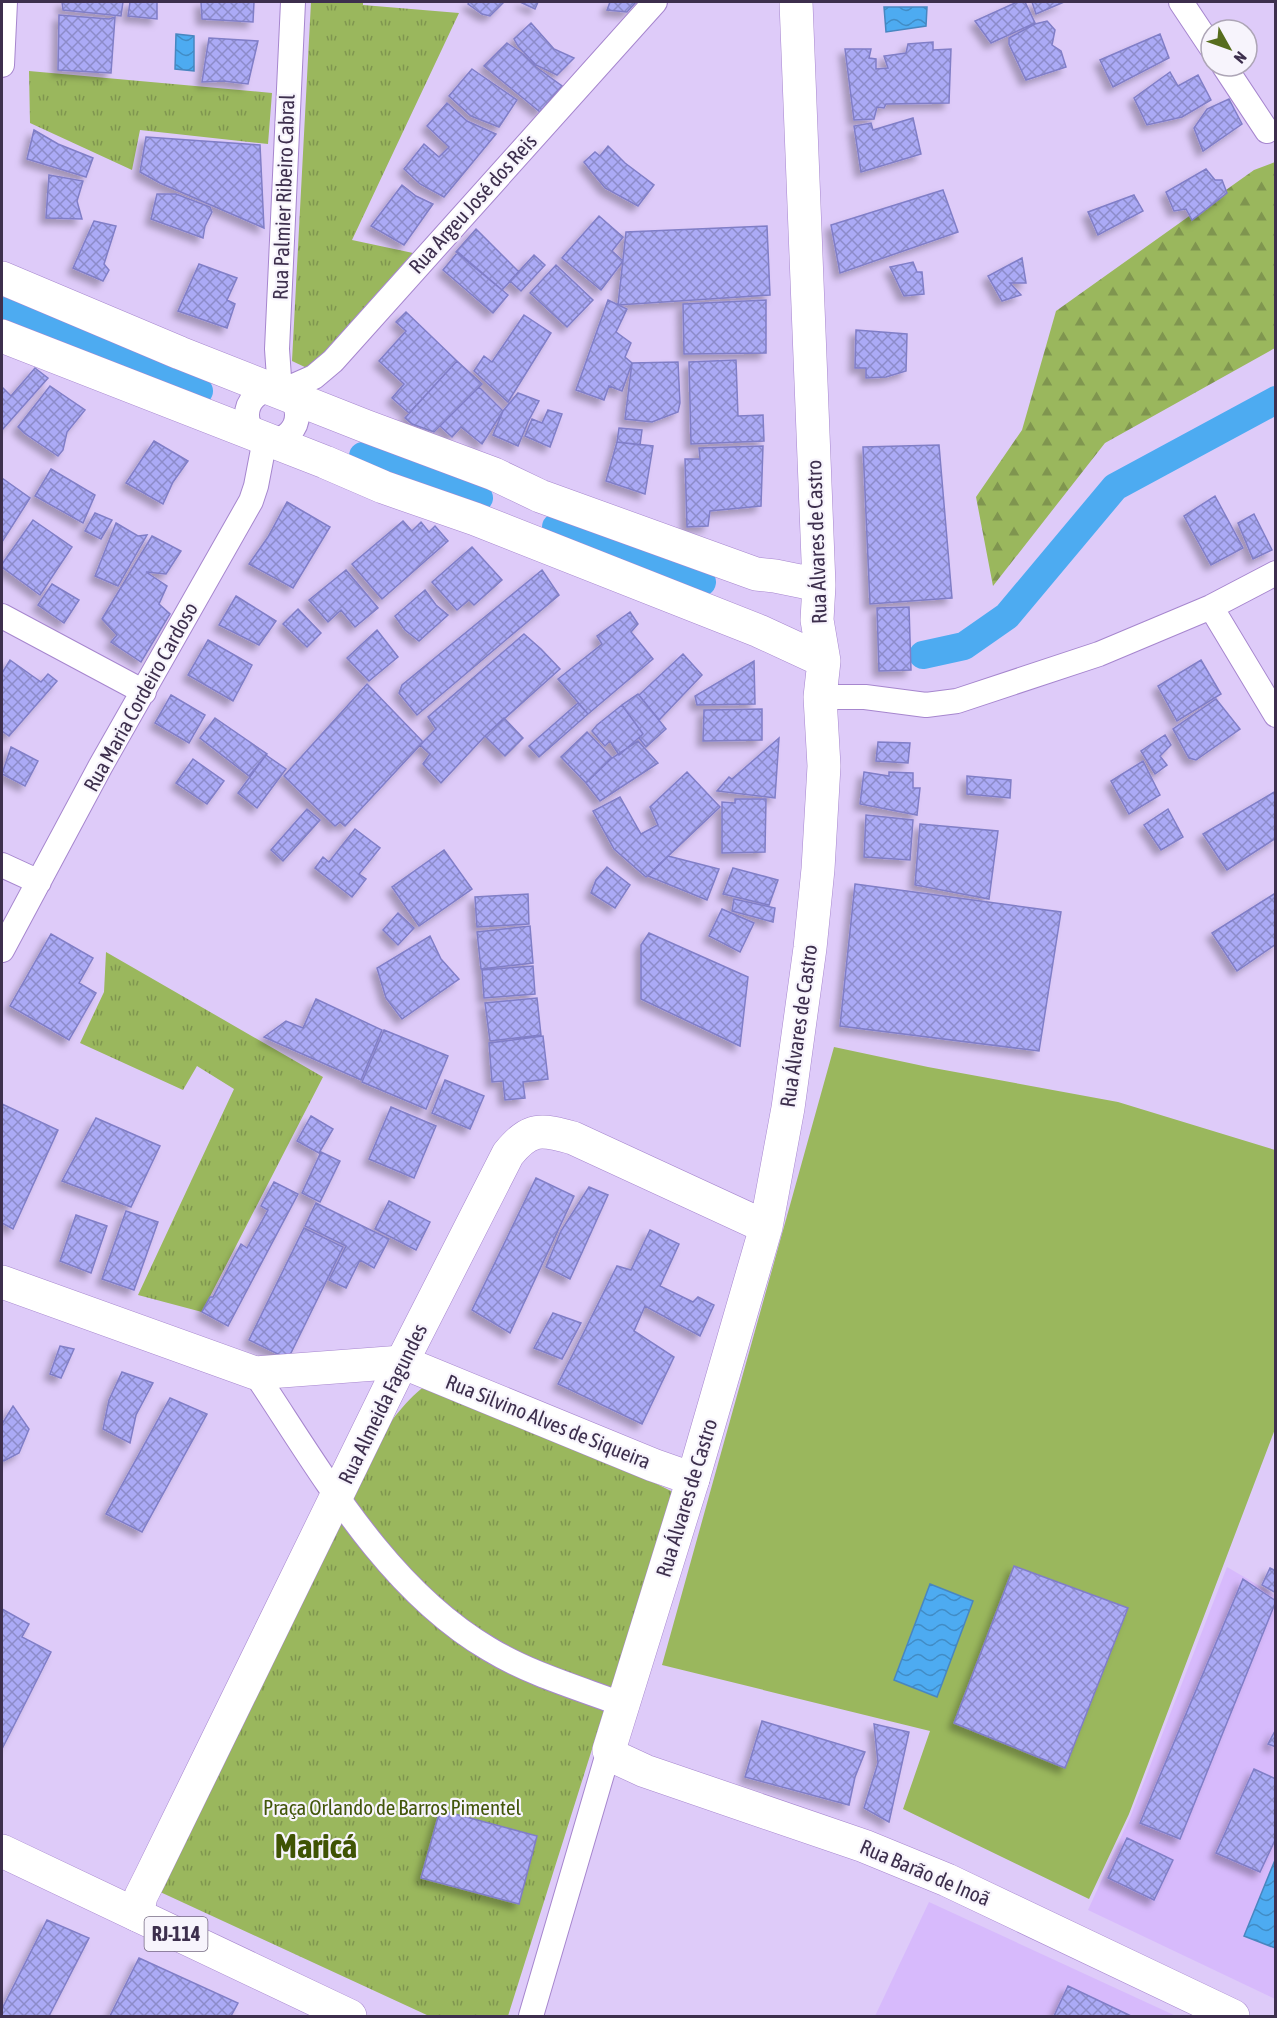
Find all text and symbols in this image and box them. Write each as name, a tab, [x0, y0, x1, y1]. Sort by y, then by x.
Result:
north arrow	[1199, 18, 1259, 78]
text: N	[1231, 48, 1250, 67]
street label: Rua Palmier Ribeiro Cabral	[267, 93, 299, 300]
street label: Rua Argeu José dos Reis	[403, 129, 541, 278]
street label: Rua Álvares de Castro	[801, 460, 831, 625]
street label: Rua Maria Cordeiro Cardoso	[78, 598, 202, 795]
street label: Rua Álvares de Castro	[775, 943, 821, 1109]
street label: Rua Almeida Fagundes	[333, 1320, 431, 1488]
street label: Rua Silvino Alves de Siqueira	[443, 1369, 654, 1473]
street label: Rua Álvares de Castro	[651, 1416, 722, 1580]
park label: Praça Orlando de Barros Pimentel	[263, 1795, 521, 1819]
district label: Maricá	[275, 1827, 357, 1865]
street label: Rua Barão de Inoã	[857, 1834, 994, 1910]
road number: RJ-114	[144, 1917, 207, 1951]

